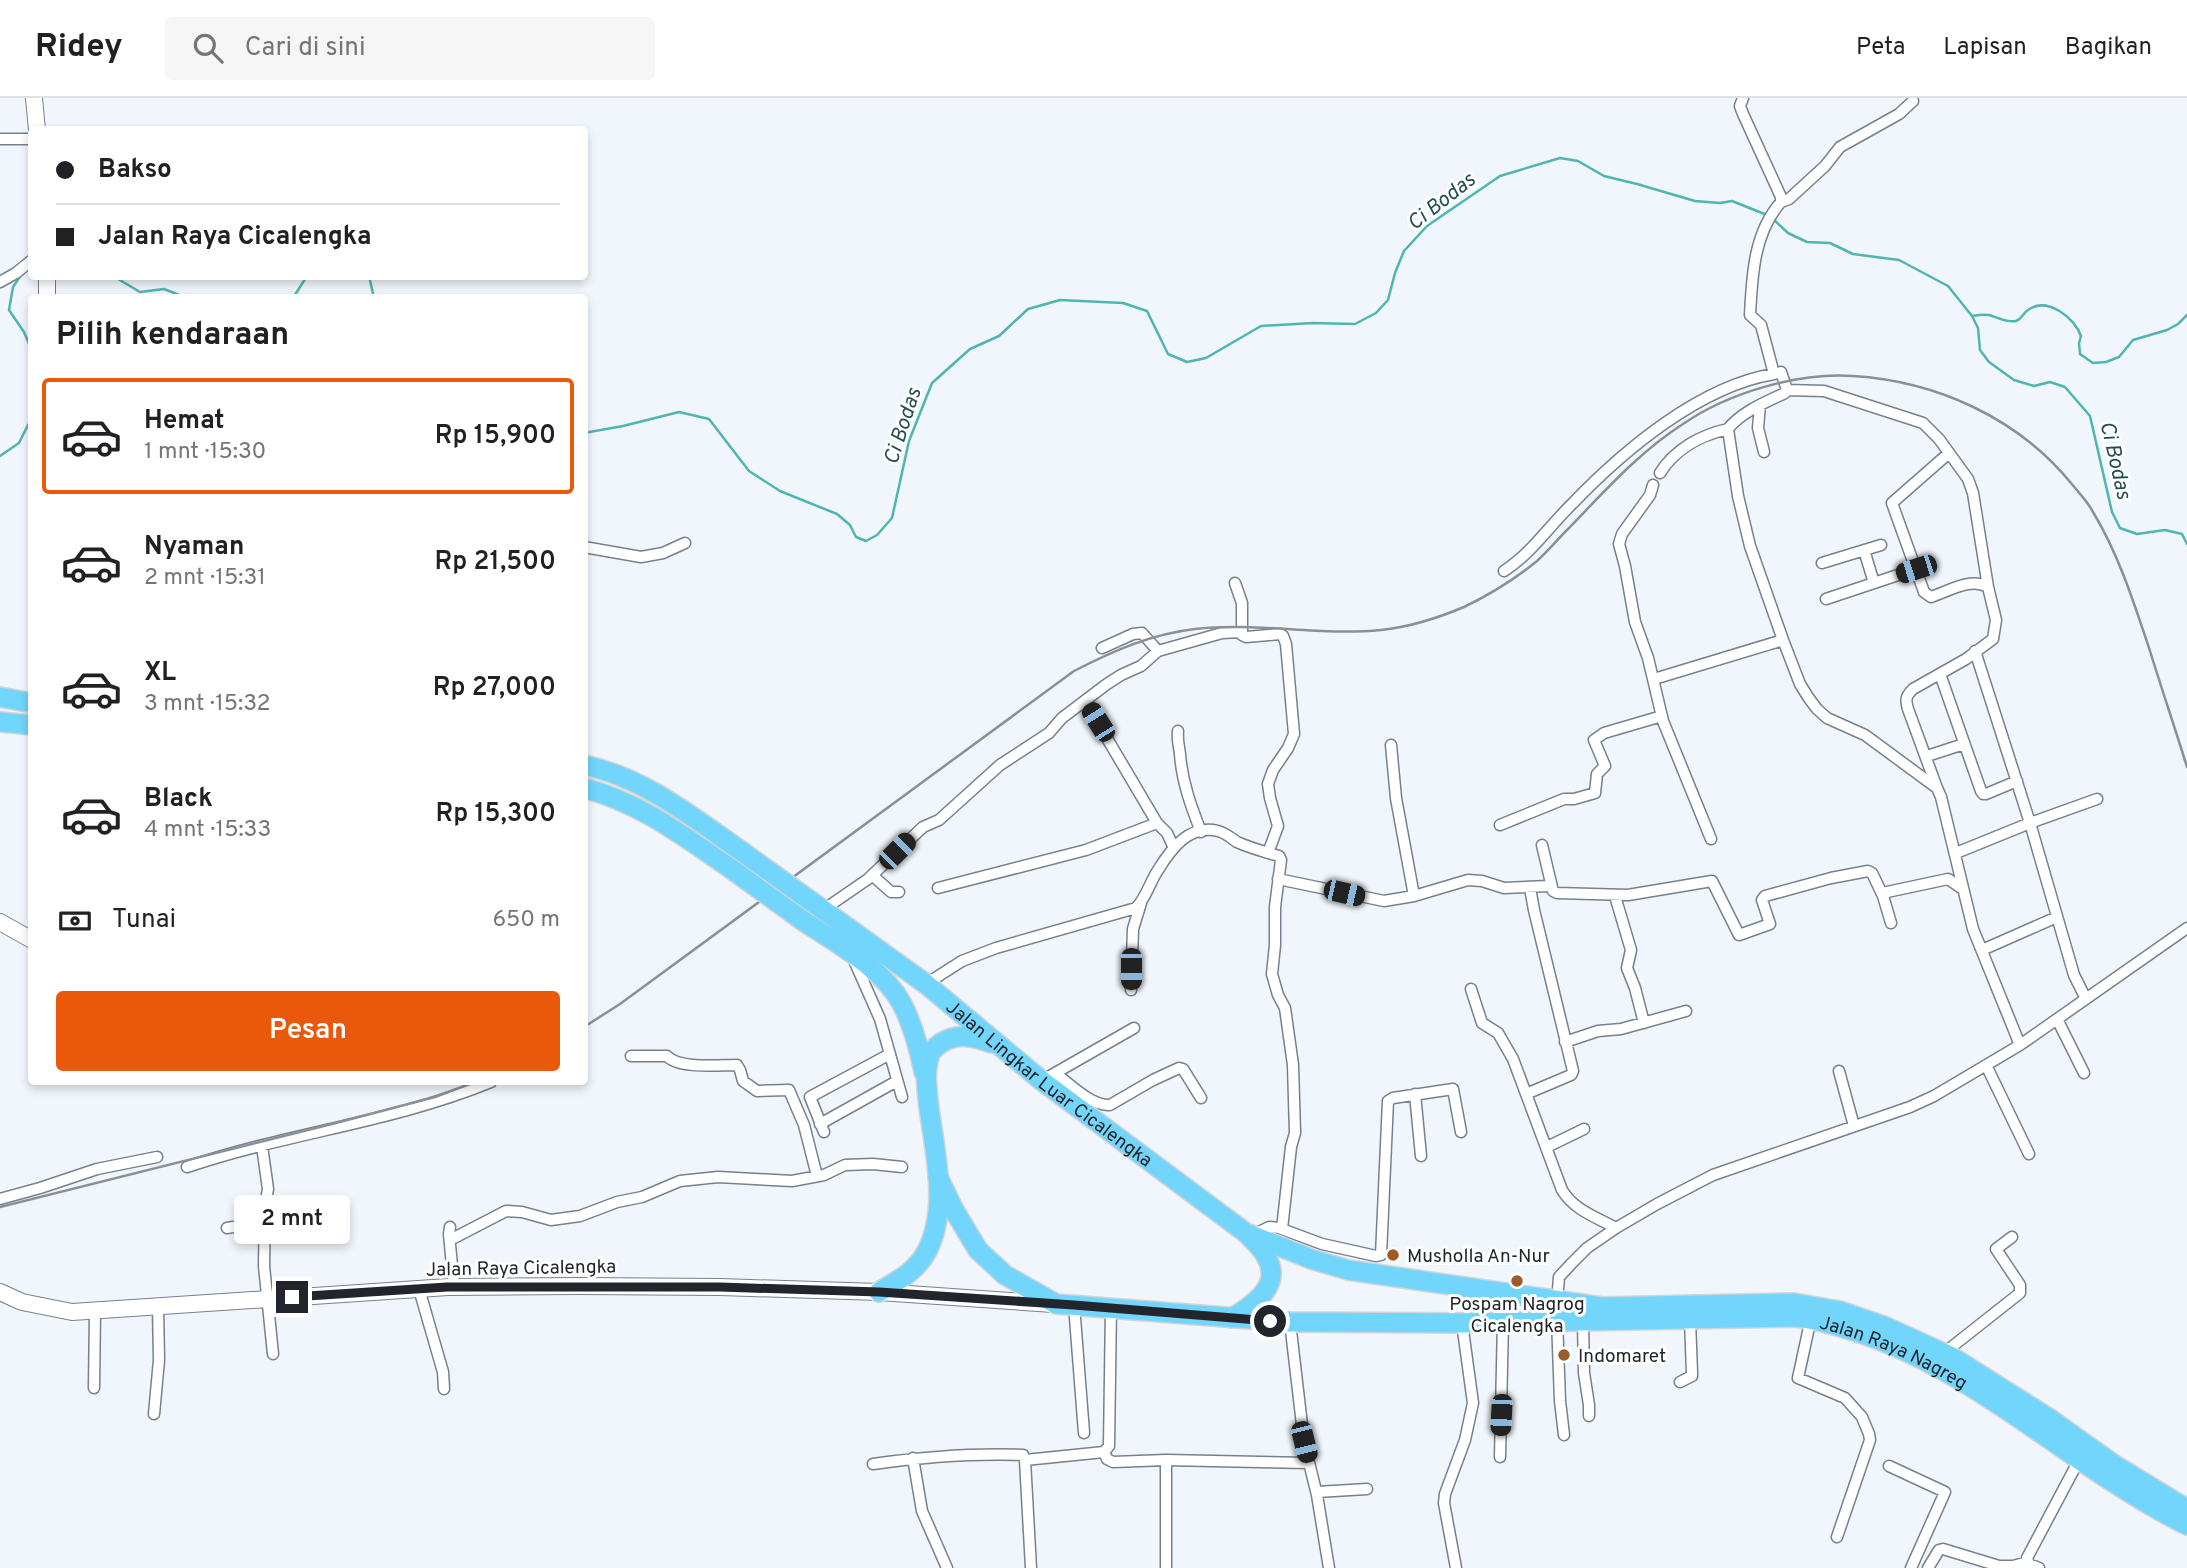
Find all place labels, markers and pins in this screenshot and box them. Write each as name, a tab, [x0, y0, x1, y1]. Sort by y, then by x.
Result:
place label: Musholla An-Nur	[1407, 1245, 1550, 1269]
marker: Musholla An-Nur	[1385, 1247, 1401, 1263]
marker: Pospam Nagrog Cicalengka	[1509, 1273, 1525, 1289]
place label: Pospam Nagrog Cicalengka	[1449, 1293, 1585, 1339]
place label: Indomaret	[1578, 1345, 1666, 1369]
marker: Indomaret	[1556, 1347, 1572, 1363]

